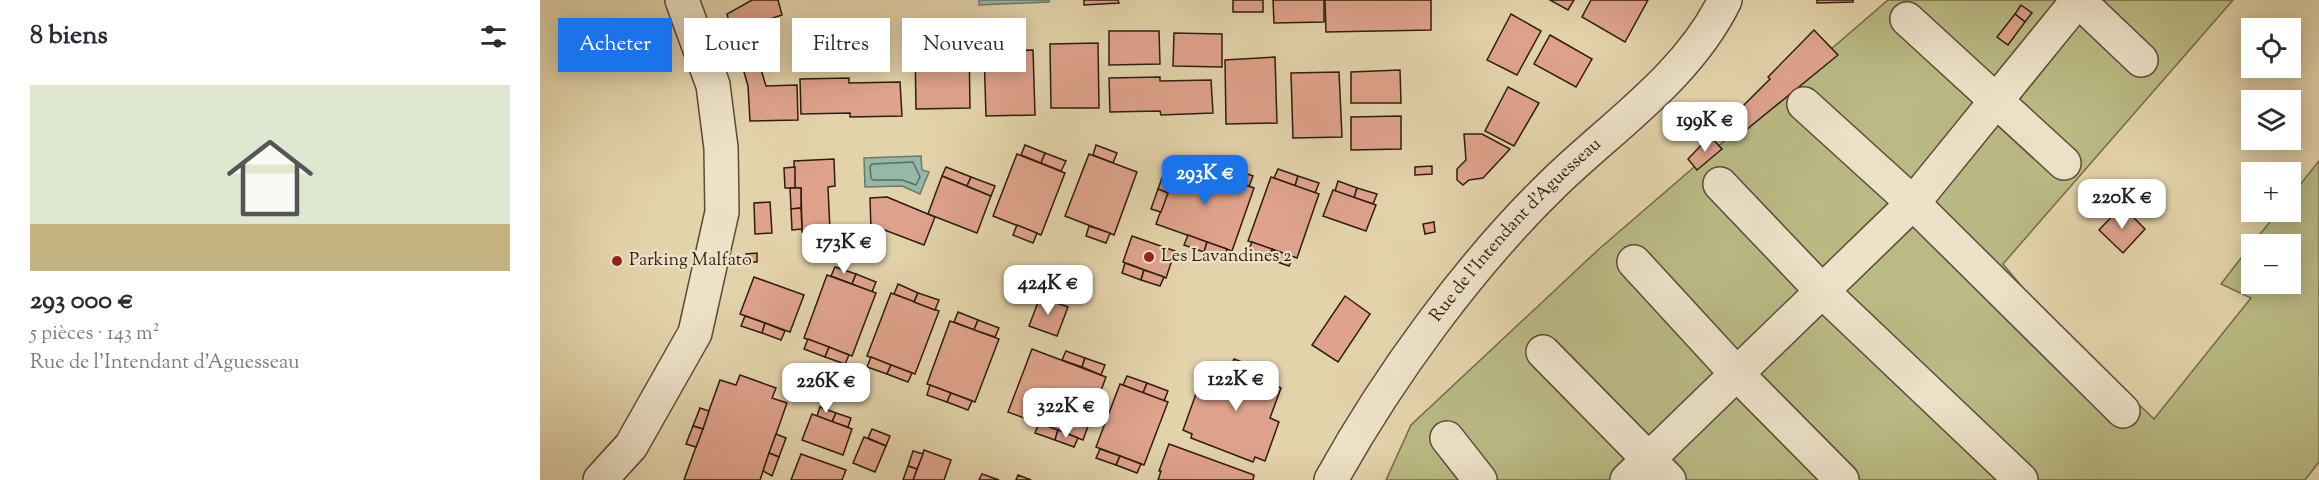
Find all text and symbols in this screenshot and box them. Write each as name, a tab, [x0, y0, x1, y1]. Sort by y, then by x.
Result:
text: 8 biens	[30, 18, 108, 55]
chip: Acheter	[558, 18, 672, 72]
chip: Louer	[684, 18, 780, 72]
chip: Filtres	[792, 18, 890, 72]
chip: Nouveau	[902, 18, 1026, 72]
map controls	[2241, 18, 2301, 294]
button: locate	[2241, 18, 2301, 78]
icon: filters	[477, 20, 510, 53]
button: layers	[2241, 90, 2301, 150]
pin: 199K €	[1656, 102, 1754, 153]
text: 199K €	[1676, 107, 1734, 136]
icon: home	[216, 124, 324, 232]
street label: Rue de l'Intendant d'Aguesseau	[1424, 132, 1608, 328]
pin: 293K €	[1156, 155, 1254, 206]
text: 293K €	[1176, 160, 1234, 189]
button: +	[2241, 162, 2301, 222]
pin: 220K €	[2073, 179, 2171, 230]
text: 220K €	[2092, 184, 2152, 213]
pin: 173K €	[795, 224, 893, 275]
text: 173K €	[816, 229, 872, 258]
button: −	[2241, 234, 2301, 294]
place label: Les Lavandines 2	[1161, 244, 1292, 270]
place label: Parking Malfato	[629, 248, 752, 274]
marker: Les Lavandines 2	[1142, 250, 1156, 264]
marker: Parking Malfato	[610, 254, 624, 268]
pin: 424K €	[999, 265, 1097, 316]
text: 424K €	[1018, 270, 1078, 299]
text: 293 000 €	[30, 283, 134, 320]
text: 5 pièces · 143 m²	[30, 320, 159, 349]
text: Rue de l'Intendant d'Aguesseau	[30, 349, 299, 378]
pin: 122K €	[1187, 361, 1285, 412]
pin: 226K €	[777, 363, 875, 414]
text: 122K €	[1208, 366, 1264, 395]
text: 226K €	[796, 368, 856, 397]
pin: 322K €	[1017, 388, 1115, 439]
text: 322K €	[1037, 393, 1095, 422]

